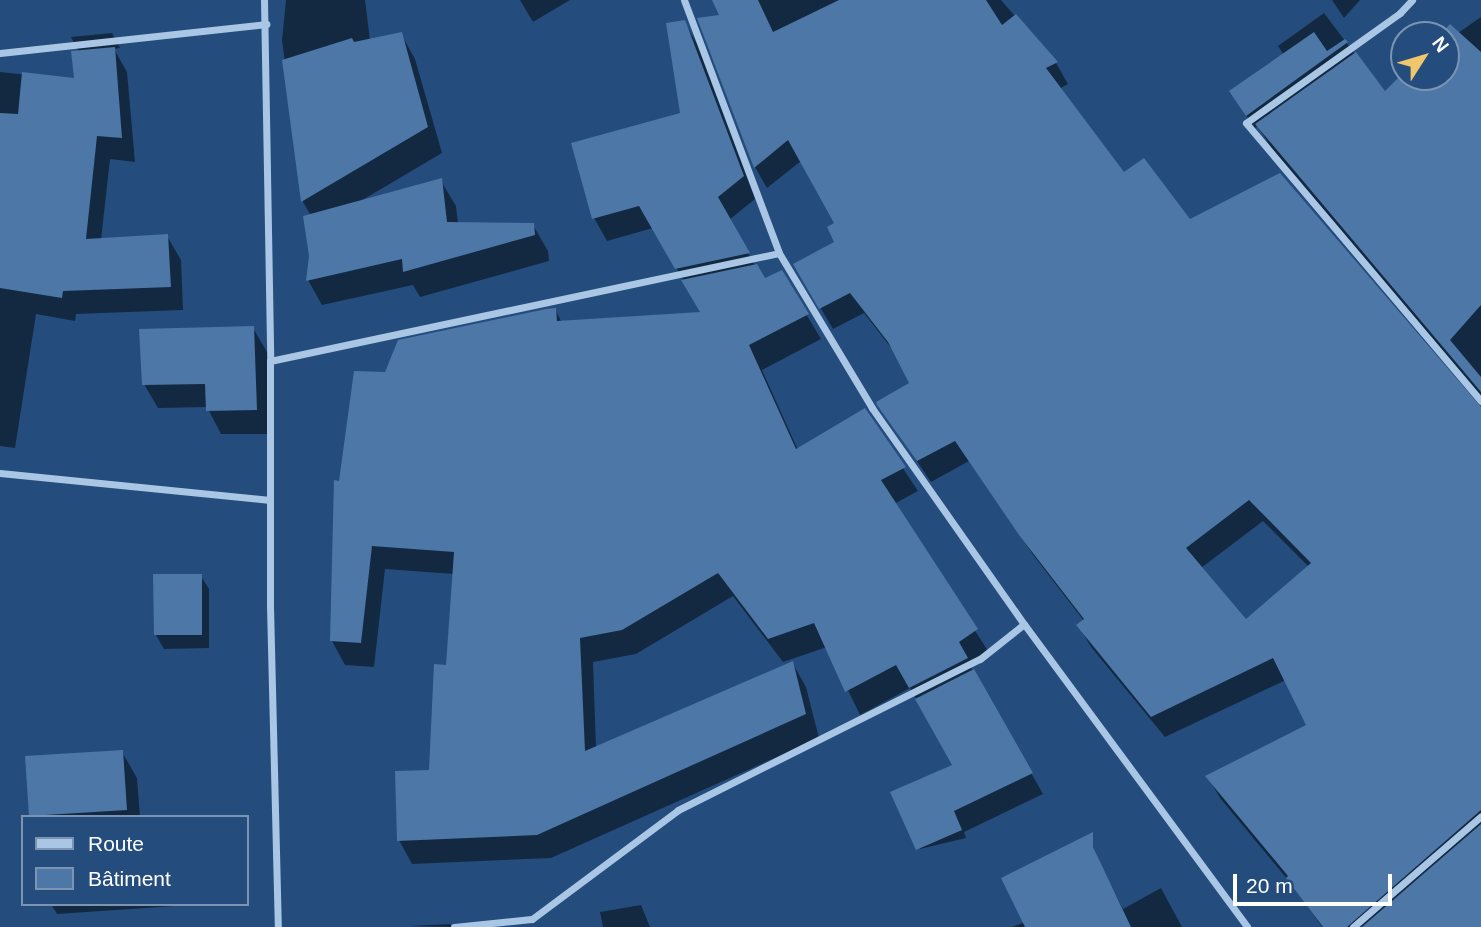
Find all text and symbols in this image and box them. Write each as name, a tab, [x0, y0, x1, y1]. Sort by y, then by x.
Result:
north arrow	[1390, 21, 1460, 91]
text: N	[1428, 32, 1453, 56]
legend	[21, 815, 248, 906]
text: Route	[88, 832, 144, 855]
scale bar	[1236, 860, 1395, 904]
text: Bâtiment	[88, 867, 171, 890]
text: 20 m	[1246, 874, 1293, 897]

